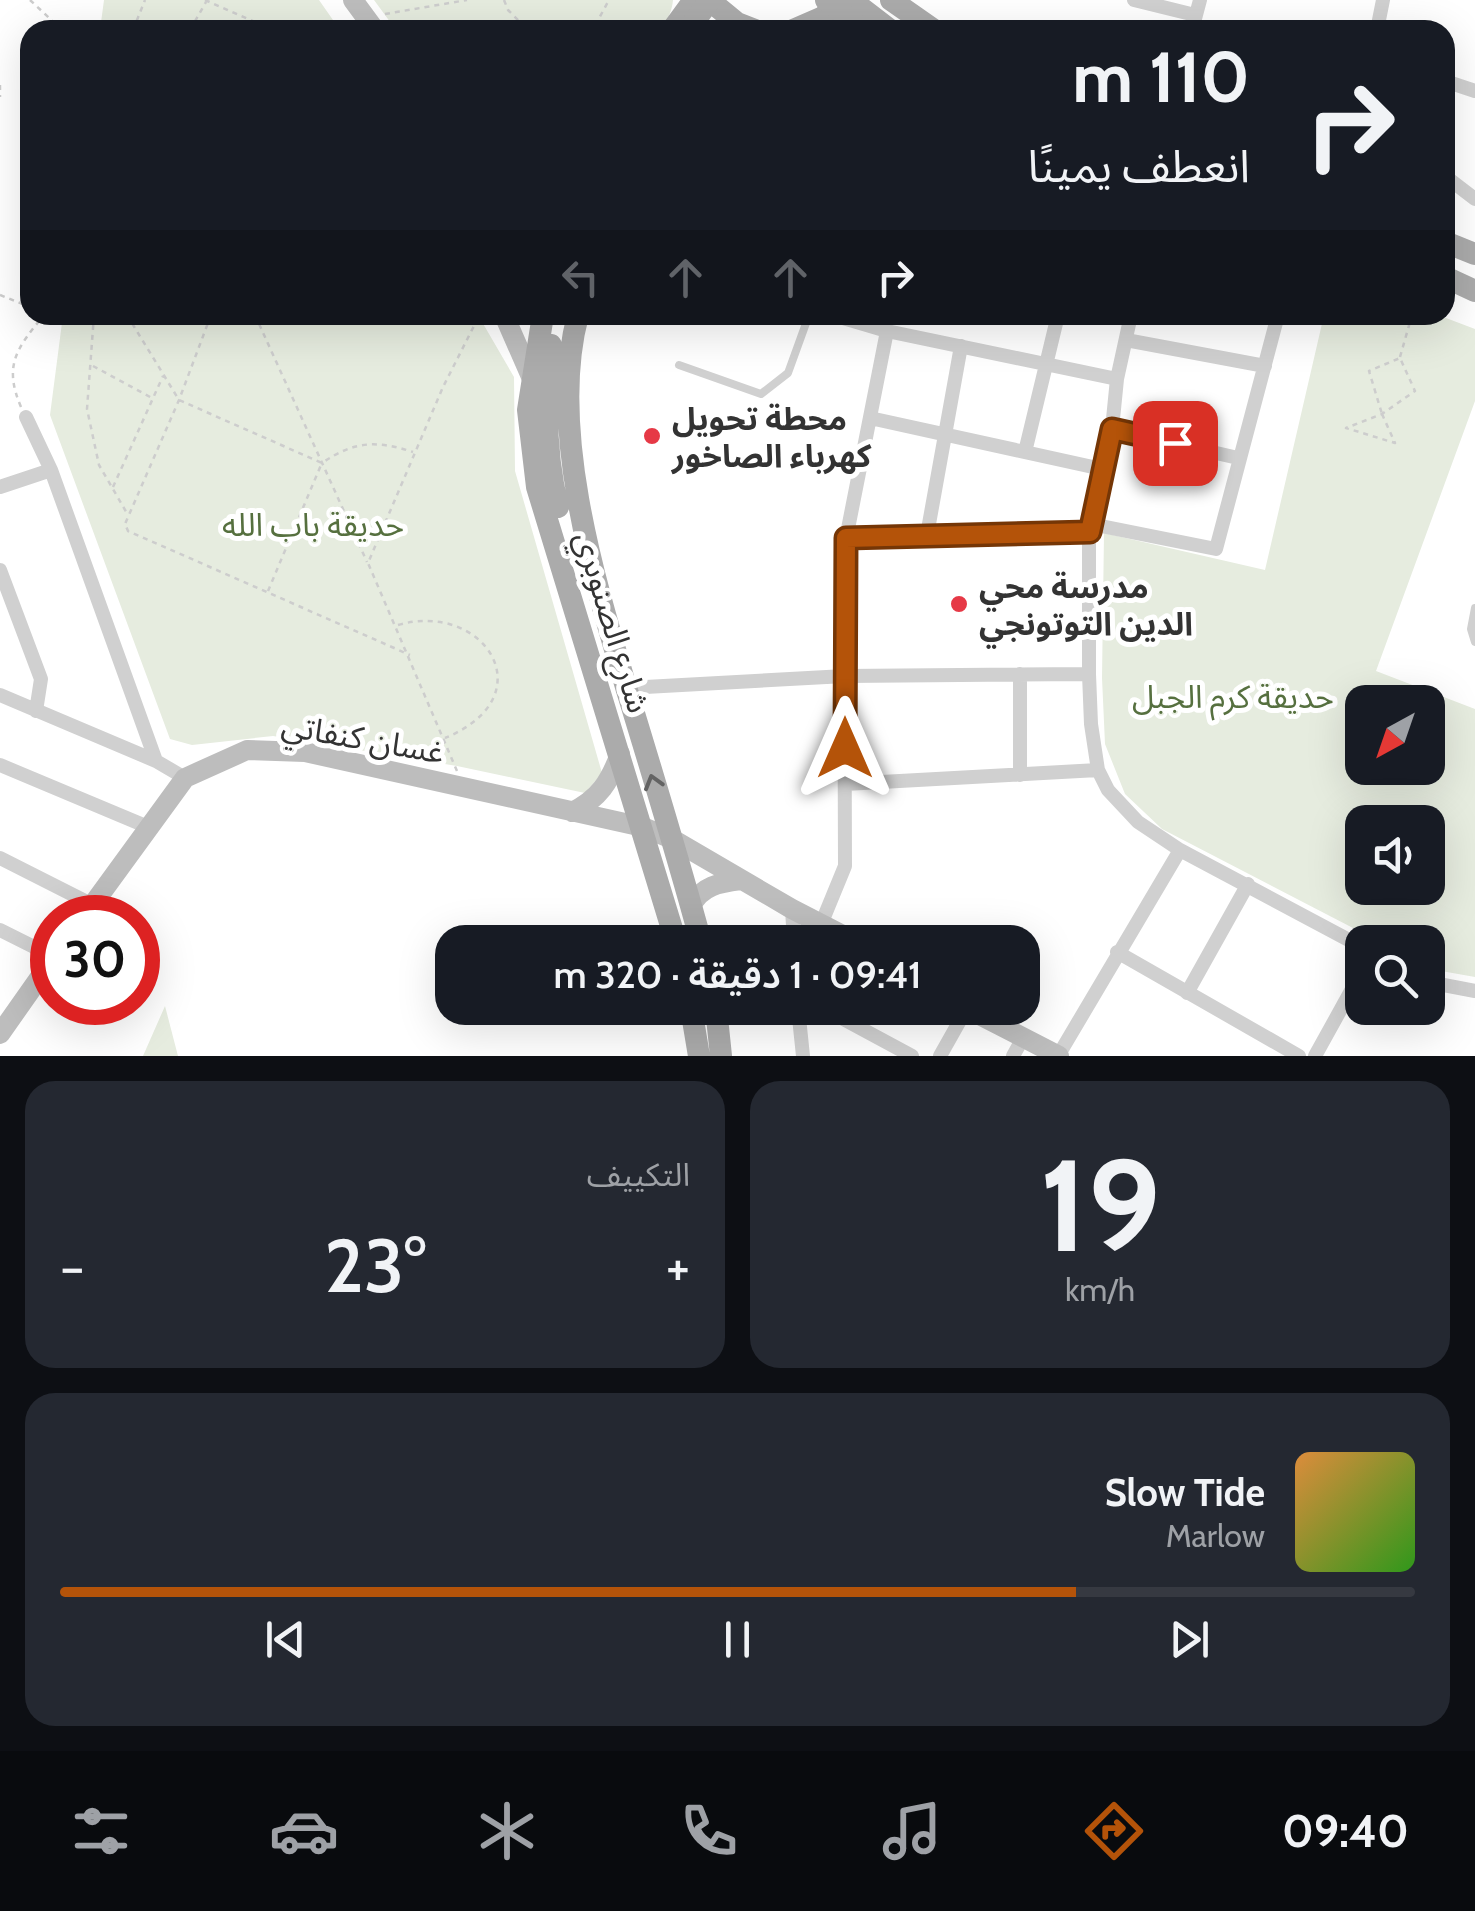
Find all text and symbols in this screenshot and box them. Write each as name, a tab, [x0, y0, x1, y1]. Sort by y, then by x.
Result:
text: 110 m	[1072, 34, 1250, 120]
icon: right	[1285, 60, 1415, 190]
text: انعطف يمينًا	[1027, 139, 1250, 193]
icon: left	[553, 250, 608, 305]
icon: ahead	[658, 250, 713, 305]
icon: ahead	[763, 250, 818, 305]
icon: right	[868, 250, 923, 305]
place label: محطة تحويل كهرباء الصاخور	[670, 399, 872, 475]
pin	[1133, 401, 1218, 486]
icon: arrive	[1148, 416, 1203, 471]
marker: محطة تحويل كهرباء الصاخور	[641, 425, 663, 447]
park label: حديقة باب الله	[222, 505, 404, 544]
street label: شارع الصنوبري	[562, 527, 659, 719]
place label: مدرسة محي الدين التوتونجي	[979, 567, 1193, 649]
marker: مدرسة محي الدين التوتونجي	[948, 593, 970, 615]
park label: حديقة كرم الجبل	[1132, 677, 1334, 721]
north arrow	[1345, 685, 1445, 785]
map controls	[1345, 685, 1445, 1025]
position arrow	[793, 696, 897, 800]
street label: غسان كنفاتي	[278, 705, 447, 777]
one-way arrow	[644, 774, 665, 791]
button: sound	[1345, 805, 1445, 905]
speed limit sign: 30	[30, 895, 160, 1025]
button: search	[1345, 925, 1445, 1025]
text: 09:41 · 1 دقيقة · 320 m	[554, 951, 921, 998]
text: 19	[1039, 1126, 1161, 1284]
text: التكييف	[587, 1155, 690, 1194]
text: 23°	[324, 1220, 426, 1311]
text: −	[60, 1233, 84, 1300]
text: +	[666, 1233, 690, 1300]
text: km/h	[1065, 1270, 1135, 1309]
text: Slow Tide	[1105, 1469, 1265, 1516]
text: Marlow	[1166, 1516, 1265, 1555]
icon: previous	[258, 1612, 313, 1667]
icon: pause	[710, 1612, 765, 1667]
icon: next	[1162, 1612, 1217, 1667]
icon: filters	[66, 1796, 136, 1866]
icon: car	[269, 1796, 339, 1866]
icon: climate	[472, 1796, 542, 1866]
icon: phone	[674, 1796, 744, 1866]
icon: music	[877, 1796, 947, 1866]
icon: directions	[1079, 1796, 1149, 1866]
text: 09:40	[1282, 1804, 1409, 1858]

